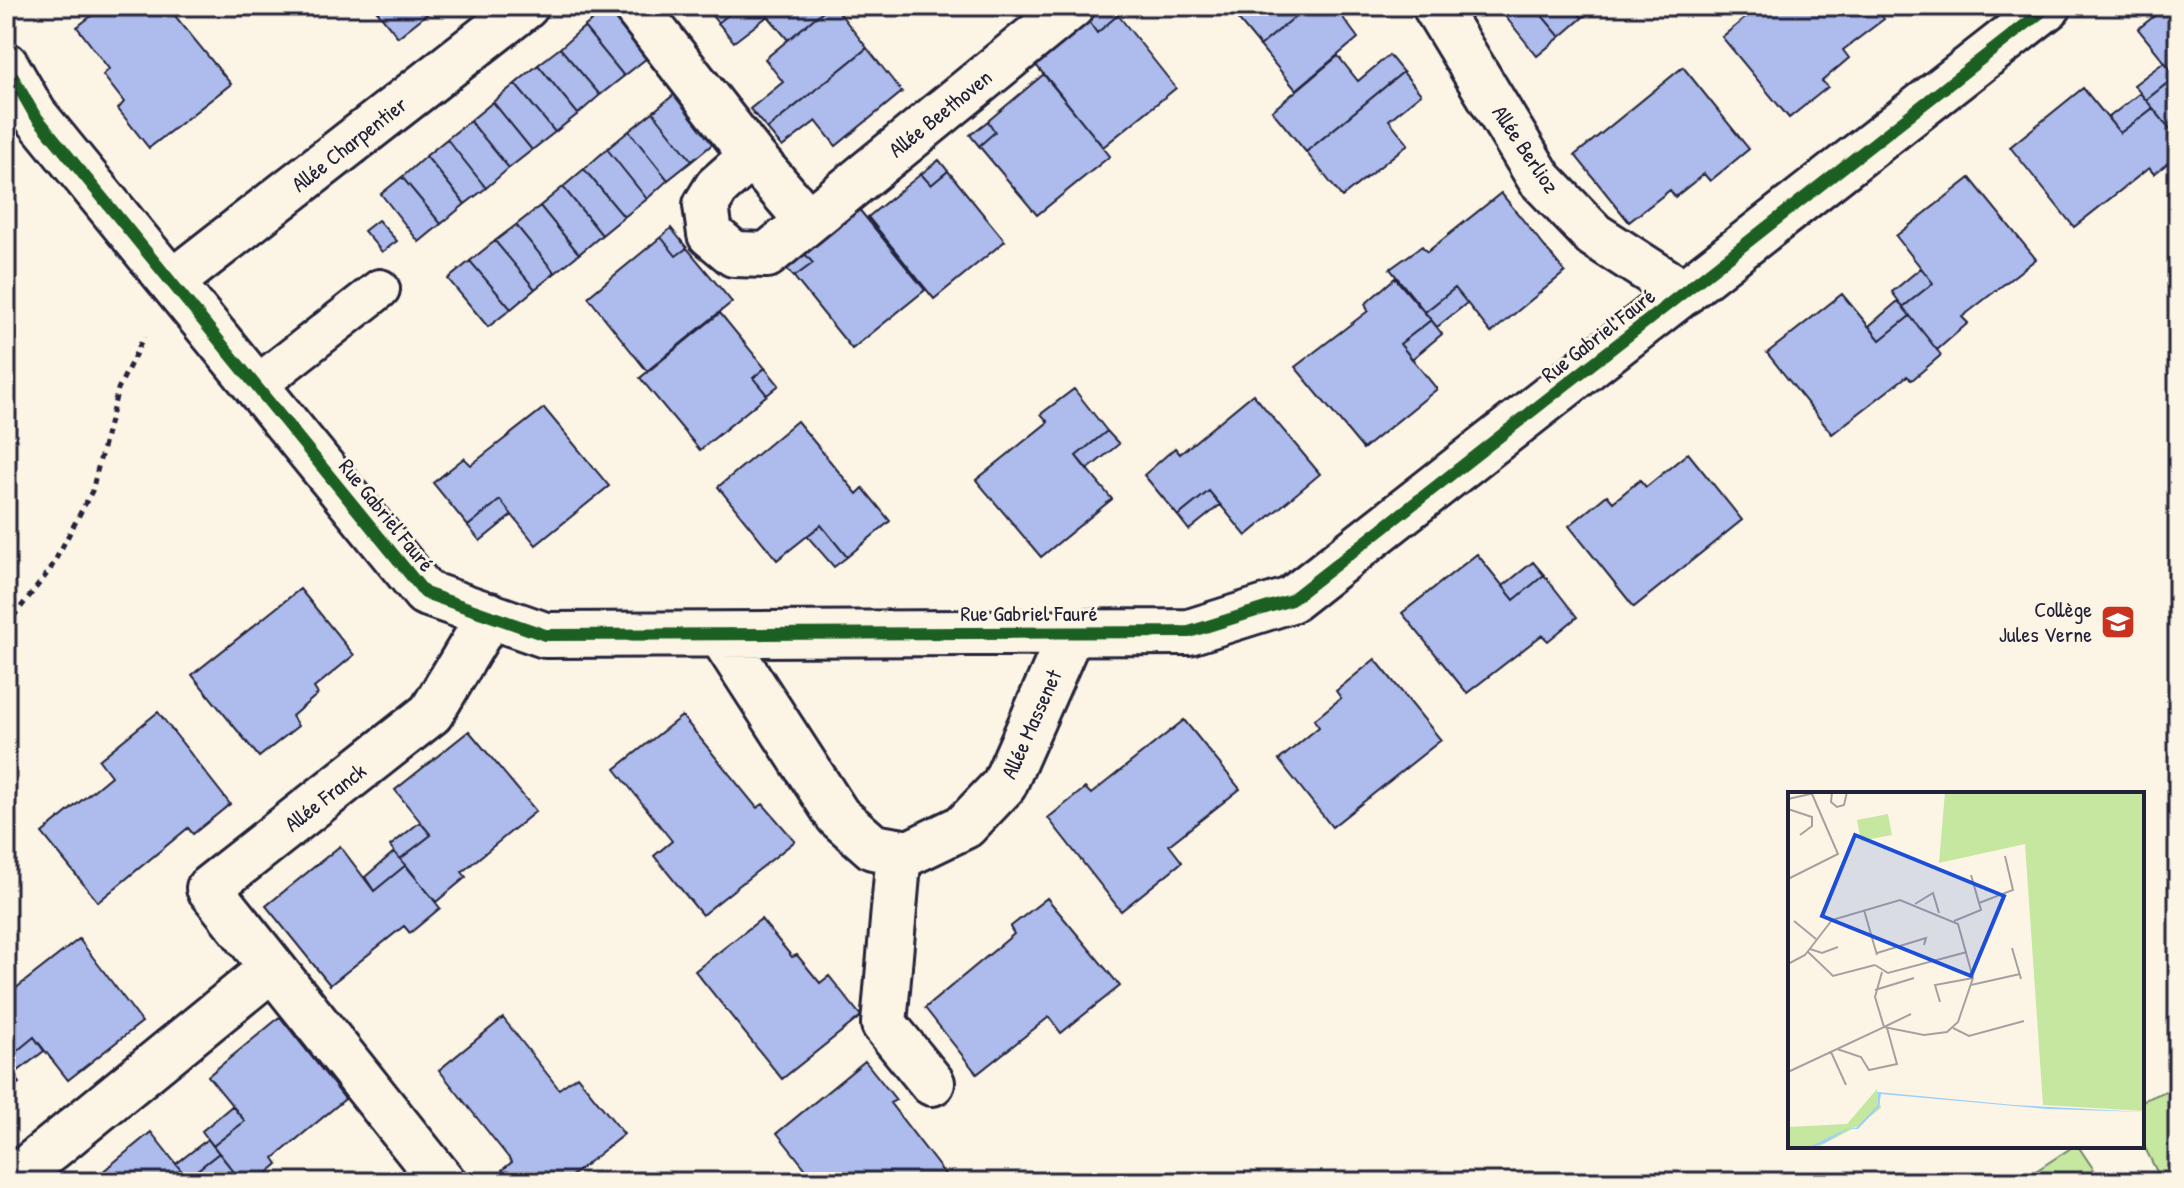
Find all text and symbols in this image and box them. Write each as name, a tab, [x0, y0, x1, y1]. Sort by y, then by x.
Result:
street label: Allée Beethoven	[882, 62, 998, 164]
street label: Allée Charpentier	[285, 89, 413, 199]
street label: Allée Berlioz	[1486, 99, 1566, 199]
street label: Rue Gabriel Fauré	[1535, 281, 1661, 389]
street label: Rue Gabriel Fauré	[332, 452, 442, 578]
place label: Collège Jules Verne	[1999, 594, 2092, 649]
street label: Rue Gabriel Fauré	[961, 598, 1098, 628]
school or university icon: Collège Jules Verne	[2099, 603, 2137, 641]
street label: Allée Massenet	[994, 664, 1069, 783]
street label: Allée Franck	[278, 756, 372, 838]
inset map	[1788, 792, 2144, 1148]

